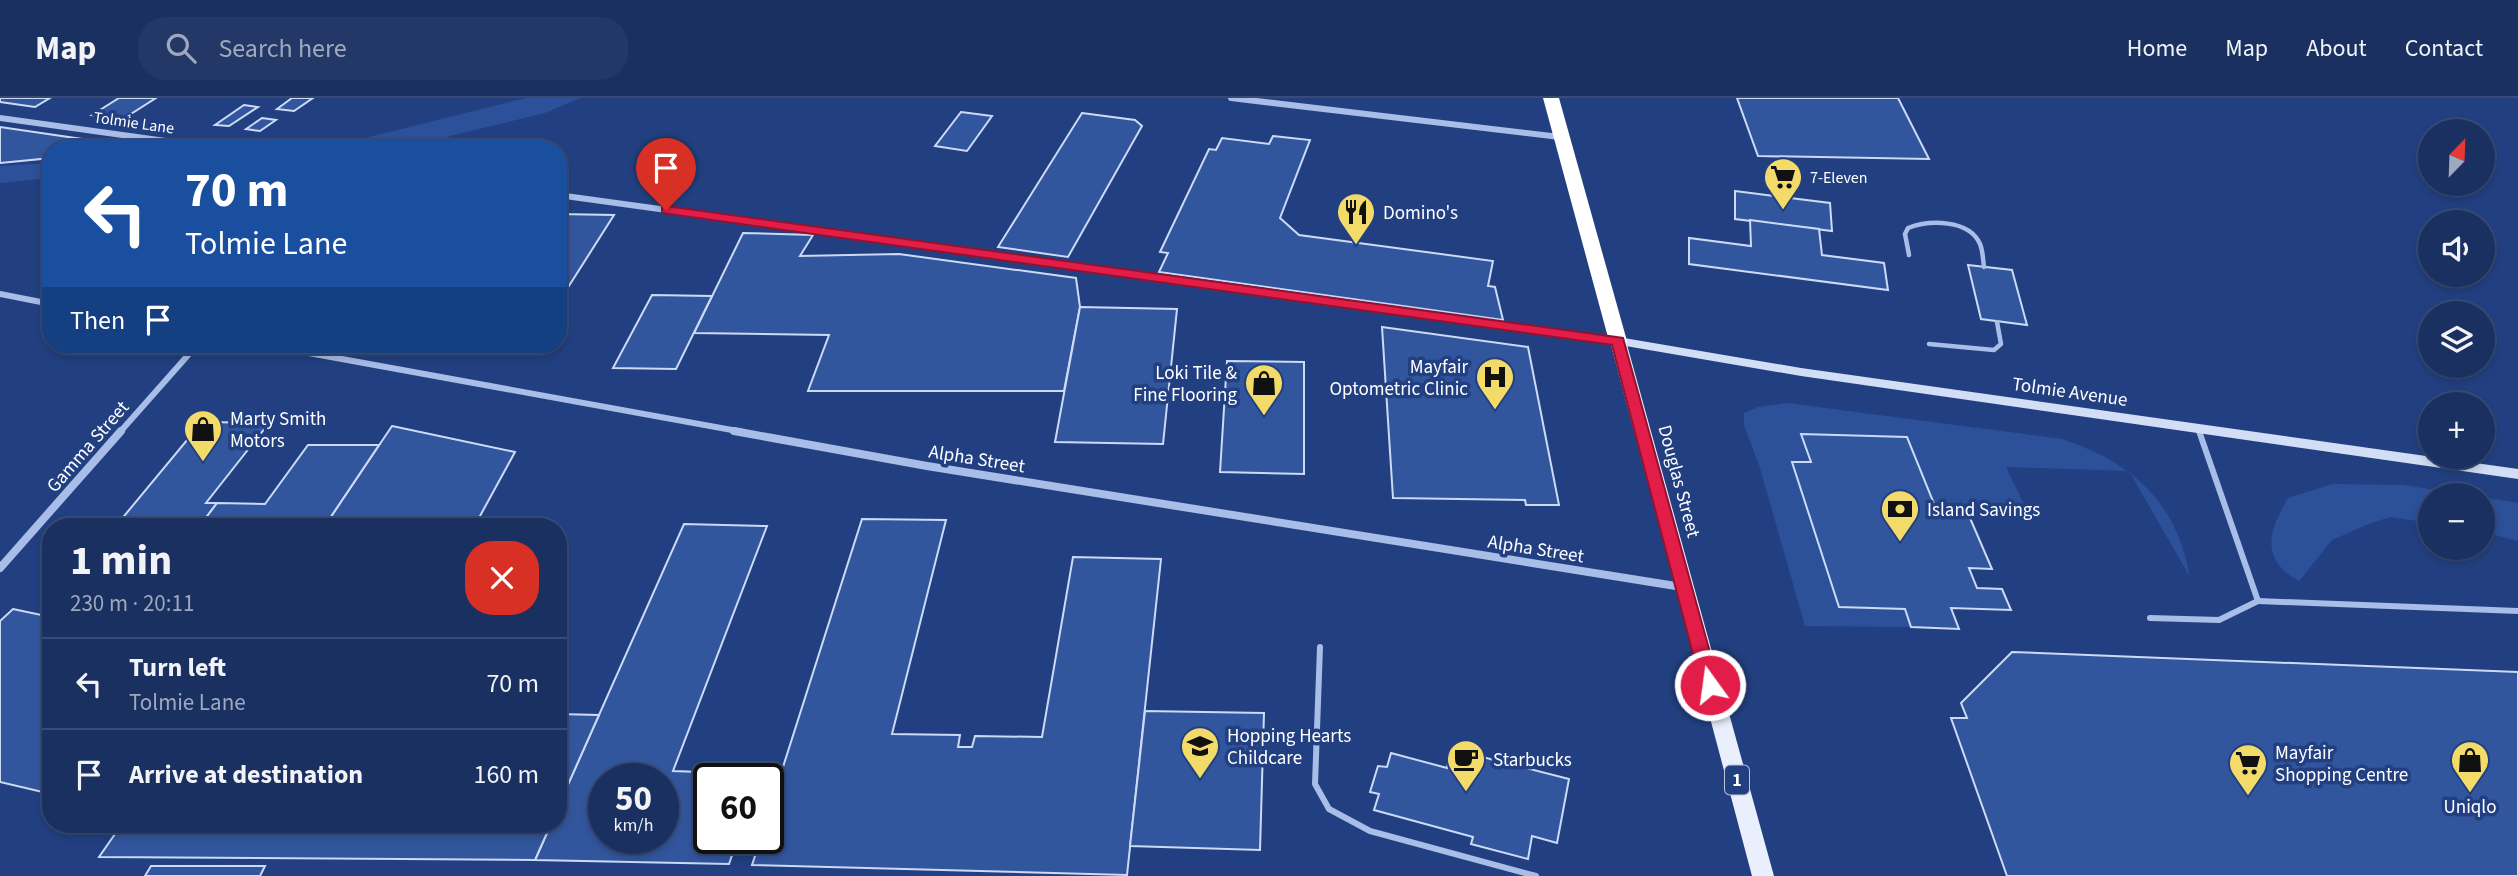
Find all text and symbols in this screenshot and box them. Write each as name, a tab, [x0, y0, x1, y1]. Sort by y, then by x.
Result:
search box	[138, 17, 628, 80]
text: Map	[35, 25, 96, 72]
icon: search	[162, 29, 200, 67]
text: Search here	[218, 30, 347, 67]
text: Home	[2127, 31, 2187, 66]
text: Map	[2225, 31, 2268, 66]
text: About	[2306, 31, 2367, 66]
text: Contact	[2405, 31, 2483, 66]
street label: Tolmie Lane	[92, 106, 176, 140]
north arrow	[2418, 119, 2496, 196]
map controls	[2418, 119, 2495, 560]
pin	[636, 138, 696, 210]
icon: arrive	[647, 149, 685, 187]
text: 70 m	[185, 156, 289, 226]
supermarket icon: 7-Eleven	[1762, 156, 1804, 211]
place label: 7-Eleven	[1810, 167, 1868, 189]
icon: left	[70, 168, 161, 259]
restaurant icon: Domino's	[1335, 191, 1377, 246]
place label: Domino's	[1383, 200, 1458, 227]
button: sound	[2418, 210, 2495, 287]
text: Tolmie Lane	[185, 221, 347, 267]
icon: arrive	[139, 301, 177, 339]
button: layers	[2418, 301, 2495, 378]
text: Then	[70, 302, 125, 339]
place label: Mayfair Optometric Clinic	[1329, 354, 1468, 403]
hospital icon: Mayfair Optometric Clinic	[1474, 356, 1516, 411]
place label: Loki Tile & Fine Flooring	[1133, 360, 1237, 409]
shop icon: Loki Tile & Fine Flooring	[1243, 362, 1285, 417]
street label: Tolmie Avenue	[2010, 371, 2129, 414]
button: +	[2418, 392, 2495, 469]
street label: Gamma Street	[41, 395, 136, 499]
place label: Marty Smith Motors	[230, 406, 326, 455]
shop icon: Marty Smith Motors	[182, 408, 224, 463]
street label: Douglas Street	[1651, 422, 1707, 541]
street label: Alpha Street	[927, 439, 1027, 480]
button: −	[2418, 483, 2495, 560]
bank icon: Island Savings	[1879, 488, 1921, 543]
place label: Island Savings	[1927, 497, 2040, 524]
street label: Alpha Street	[1486, 529, 1586, 570]
text: 1 min	[70, 531, 172, 591]
button: close	[465, 541, 539, 615]
text: 230 m · 20:11	[70, 587, 194, 620]
position arrow	[1673, 648, 1747, 722]
text: Turn left	[129, 649, 226, 686]
icon: left	[70, 665, 108, 703]
text: 70 m	[486, 665, 539, 702]
text: Tolmie Lane	[129, 686, 246, 719]
place label: Hopping Hearts Childcare	[1227, 723, 1351, 772]
school or university icon: Hopping Hearts Childcare	[1179, 725, 1221, 780]
cafe icon: Starbucks	[1445, 738, 1487, 793]
shop icon: Uniqlo	[2449, 739, 2491, 794]
place label: Mayfair Shopping Centre	[2275, 740, 2408, 789]
supermarket icon: Mayfair Shopping Centre	[2227, 742, 2269, 797]
place label: Starbucks	[1493, 747, 1572, 774]
icon: arrive	[70, 756, 108, 794]
text: Arrive at destination	[129, 756, 363, 793]
text: 160 m	[473, 756, 539, 793]
speed limit sign: 60	[693, 763, 784, 854]
road number: 1	[1725, 766, 1749, 794]
text: 50	[615, 774, 652, 824]
place label: Uniqlo	[2443, 794, 2497, 821]
text: km/h	[614, 813, 653, 838]

